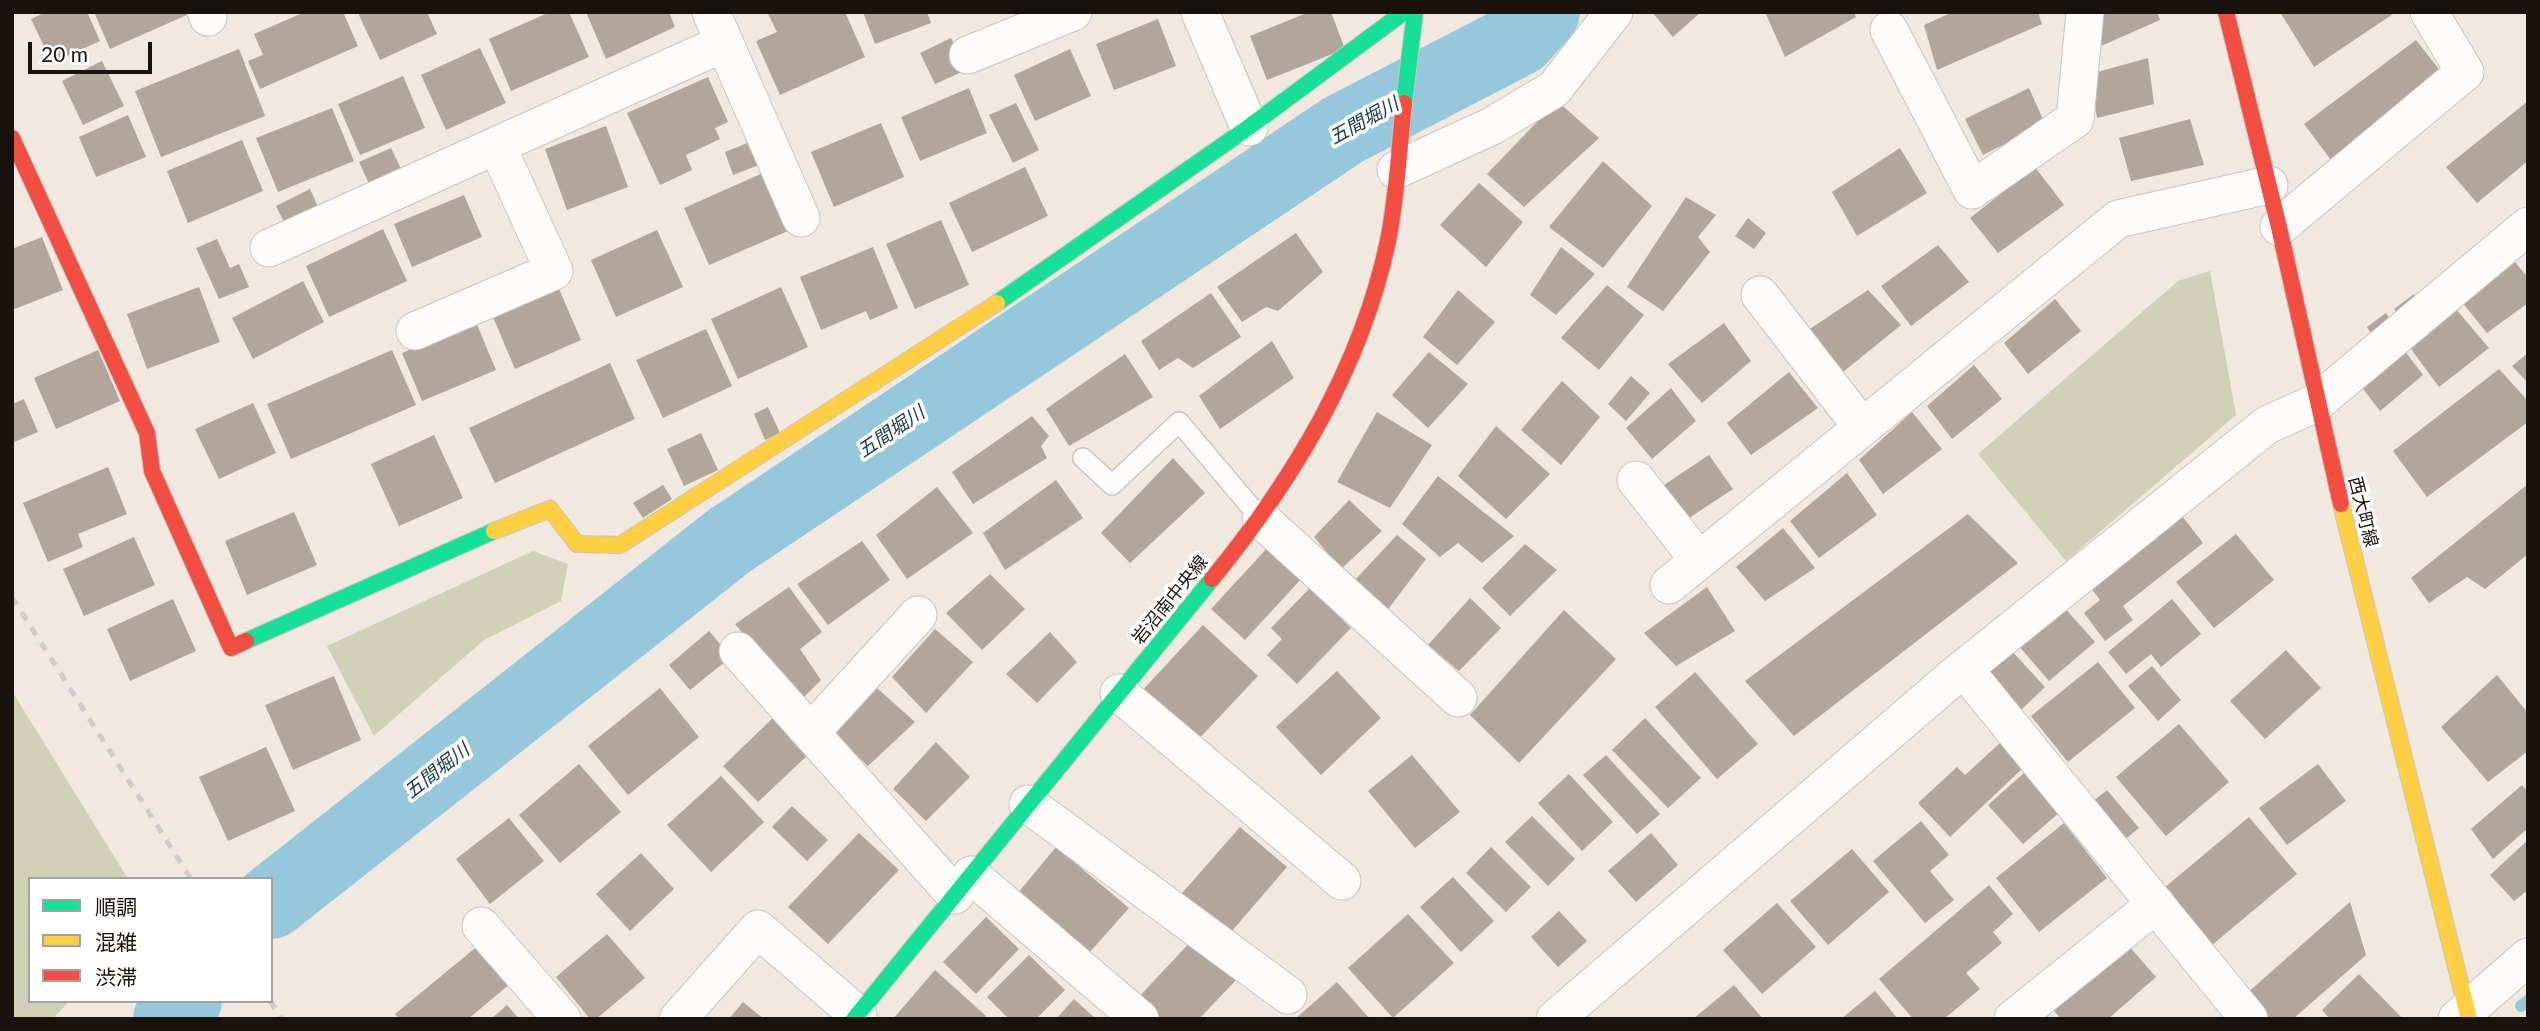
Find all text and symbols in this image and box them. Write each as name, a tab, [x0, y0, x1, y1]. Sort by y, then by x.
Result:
scale bar	[32, 28, 156, 72]
text: 20 m	[41, 41, 88, 66]
water label: 五間堀川	[1325, 93, 1403, 149]
water label: 五間堀川	[853, 401, 929, 463]
street label: 西大町線	[2344, 474, 2382, 550]
street label: 岩沼南中央線	[1128, 551, 1212, 649]
water label: 五間堀川	[400, 739, 474, 803]
legend	[28, 877, 273, 1003]
text: 順調	[95, 894, 137, 919]
text: 混雑	[95, 929, 137, 954]
text: 渋滞	[95, 964, 137, 989]

